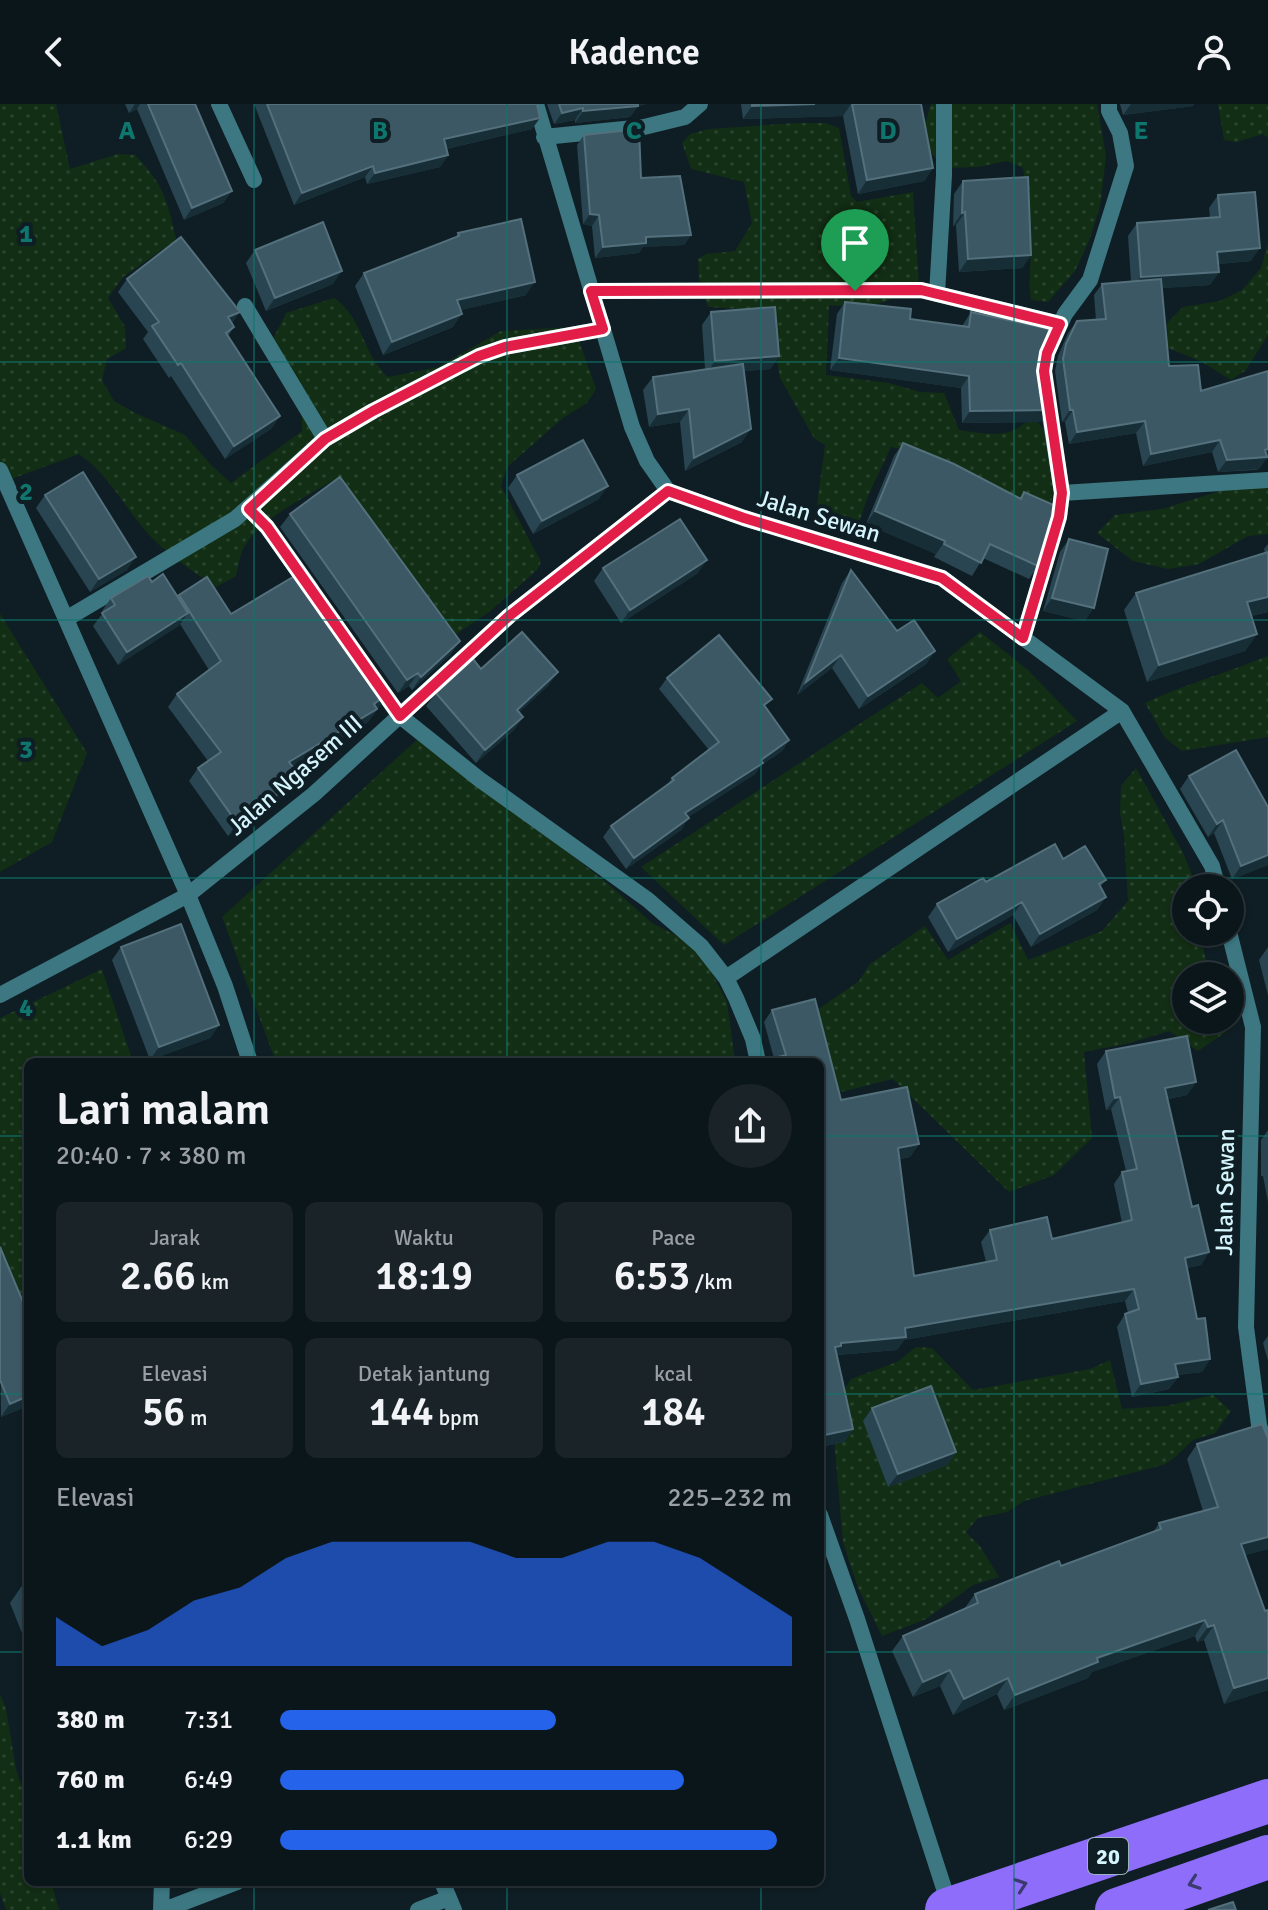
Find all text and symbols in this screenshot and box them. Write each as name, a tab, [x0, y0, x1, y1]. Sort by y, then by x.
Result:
icon: back	[32, 30, 76, 74]
text: Kadence	[568, 30, 700, 75]
icon: person	[1192, 30, 1236, 74]
text: A	[119, 115, 136, 147]
text: B	[372, 115, 388, 147]
text: C	[626, 115, 642, 147]
text: D	[879, 115, 897, 147]
text: E	[1134, 115, 1148, 147]
pin	[821, 209, 889, 291]
text: 1	[19, 218, 33, 250]
icon: arrive	[833, 221, 877, 265]
text: 2	[19, 476, 33, 508]
street label: Jalan Sewan	[754, 483, 884, 549]
street label: Jalan Ngasem III	[221, 708, 369, 842]
text: 3	[19, 734, 33, 766]
map controls	[1172, 874, 1244, 1034]
button: locate	[1172, 874, 1244, 946]
button: layers	[1172, 962, 1244, 1034]
text: 4	[19, 992, 33, 1024]
text: Lari malam	[56, 1083, 270, 1137]
button: share	[708, 1084, 792, 1168]
street label: Jalan Sewan	[1209, 1128, 1241, 1256]
text: 20:40 · 7 × 380 m	[56, 1140, 247, 1172]
text: Jarak	[149, 1224, 200, 1251]
text: Waktu	[394, 1224, 454, 1251]
text: Pace	[651, 1224, 695, 1251]
text: 2.66	[120, 1251, 196, 1301]
text: 18:19	[375, 1251, 473, 1301]
text: 6:53	[614, 1251, 690, 1301]
text: km	[196, 1268, 229, 1295]
text: /km	[690, 1268, 733, 1295]
text: Elevasi	[142, 1360, 208, 1387]
text: Detak jantung	[358, 1360, 490, 1387]
text: kcal	[654, 1360, 693, 1387]
text: 56	[142, 1387, 185, 1437]
text: 144	[369, 1387, 434, 1437]
text: 184	[641, 1387, 706, 1437]
text: m	[185, 1404, 207, 1431]
text: bpm	[434, 1404, 479, 1431]
text: Elevasi	[56, 1482, 134, 1514]
text: 225–232 m	[668, 1482, 792, 1514]
text: 380 m	[56, 1704, 125, 1736]
text: 7:31	[184, 1704, 233, 1736]
text: 760 m	[56, 1764, 125, 1796]
text: 6:49	[184, 1764, 233, 1796]
text: 1.1 km	[56, 1824, 132, 1856]
text: 6:29	[184, 1824, 233, 1856]
road number: 20	[1088, 1838, 1128, 1874]
one-way arrow	[1188, 1873, 1202, 1889]
one-way arrow	[1013, 1878, 1027, 1894]

